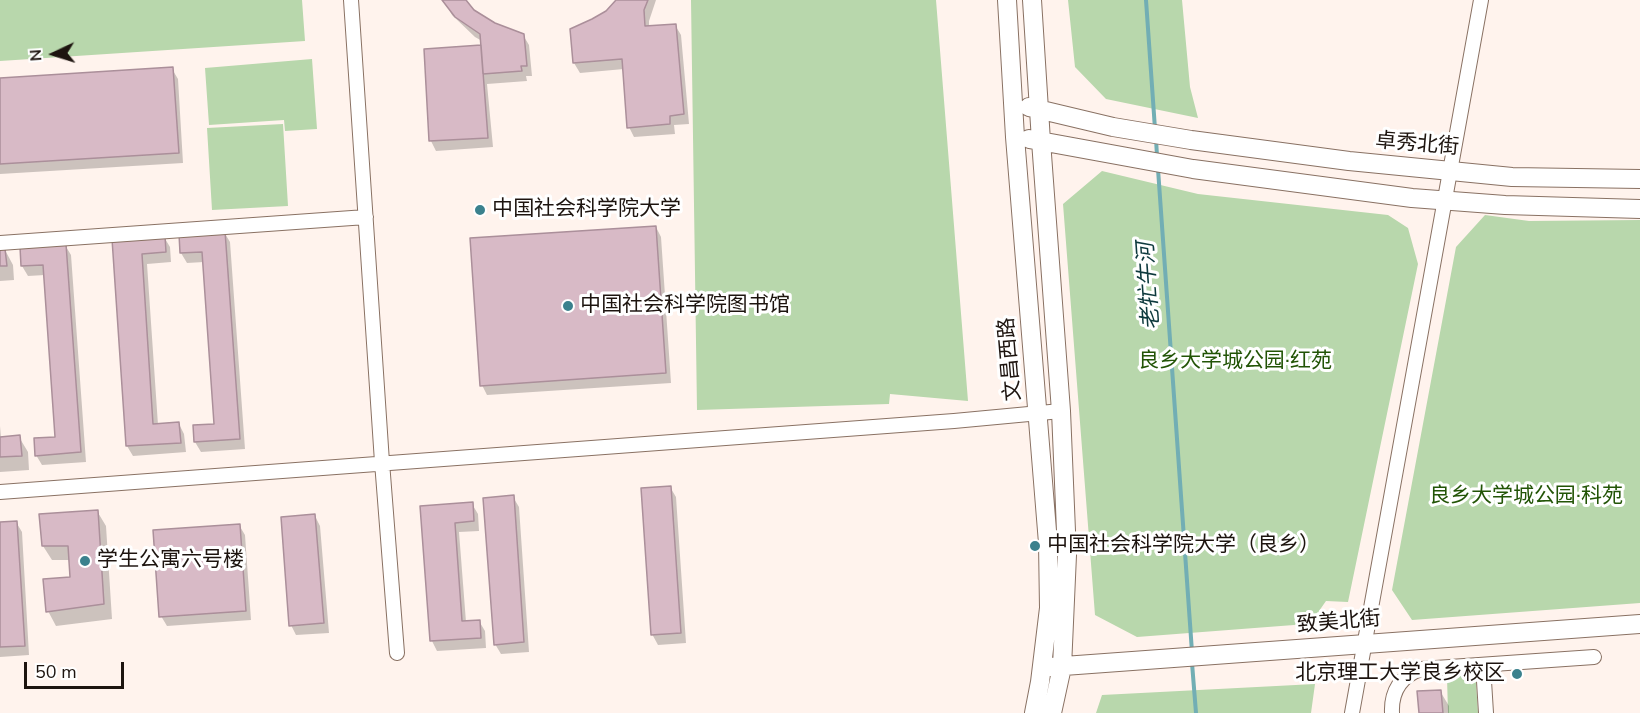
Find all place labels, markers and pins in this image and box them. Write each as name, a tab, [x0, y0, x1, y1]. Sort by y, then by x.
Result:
place label: 中国社会科学院大学	[492, 197, 681, 223]
marker: 中国社会科学院大学	[473, 203, 487, 217]
place label: 中国社会科学院图书馆	[580, 293, 790, 319]
marker: 中国社会科学院图书馆	[561, 299, 575, 313]
place label: 中国社会科学院大学（良乡）	[1047, 533, 1320, 559]
marker: 中国社会科学院大学（良乡）	[1028, 539, 1042, 553]
place label: 学生公寓六号楼	[97, 548, 244, 574]
marker: 学生公寓六号楼	[78, 554, 92, 568]
place label: 北京理工大学良乡校区	[1295, 661, 1505, 687]
marker: 北京理工大学良乡校区	[1510, 667, 1524, 681]

